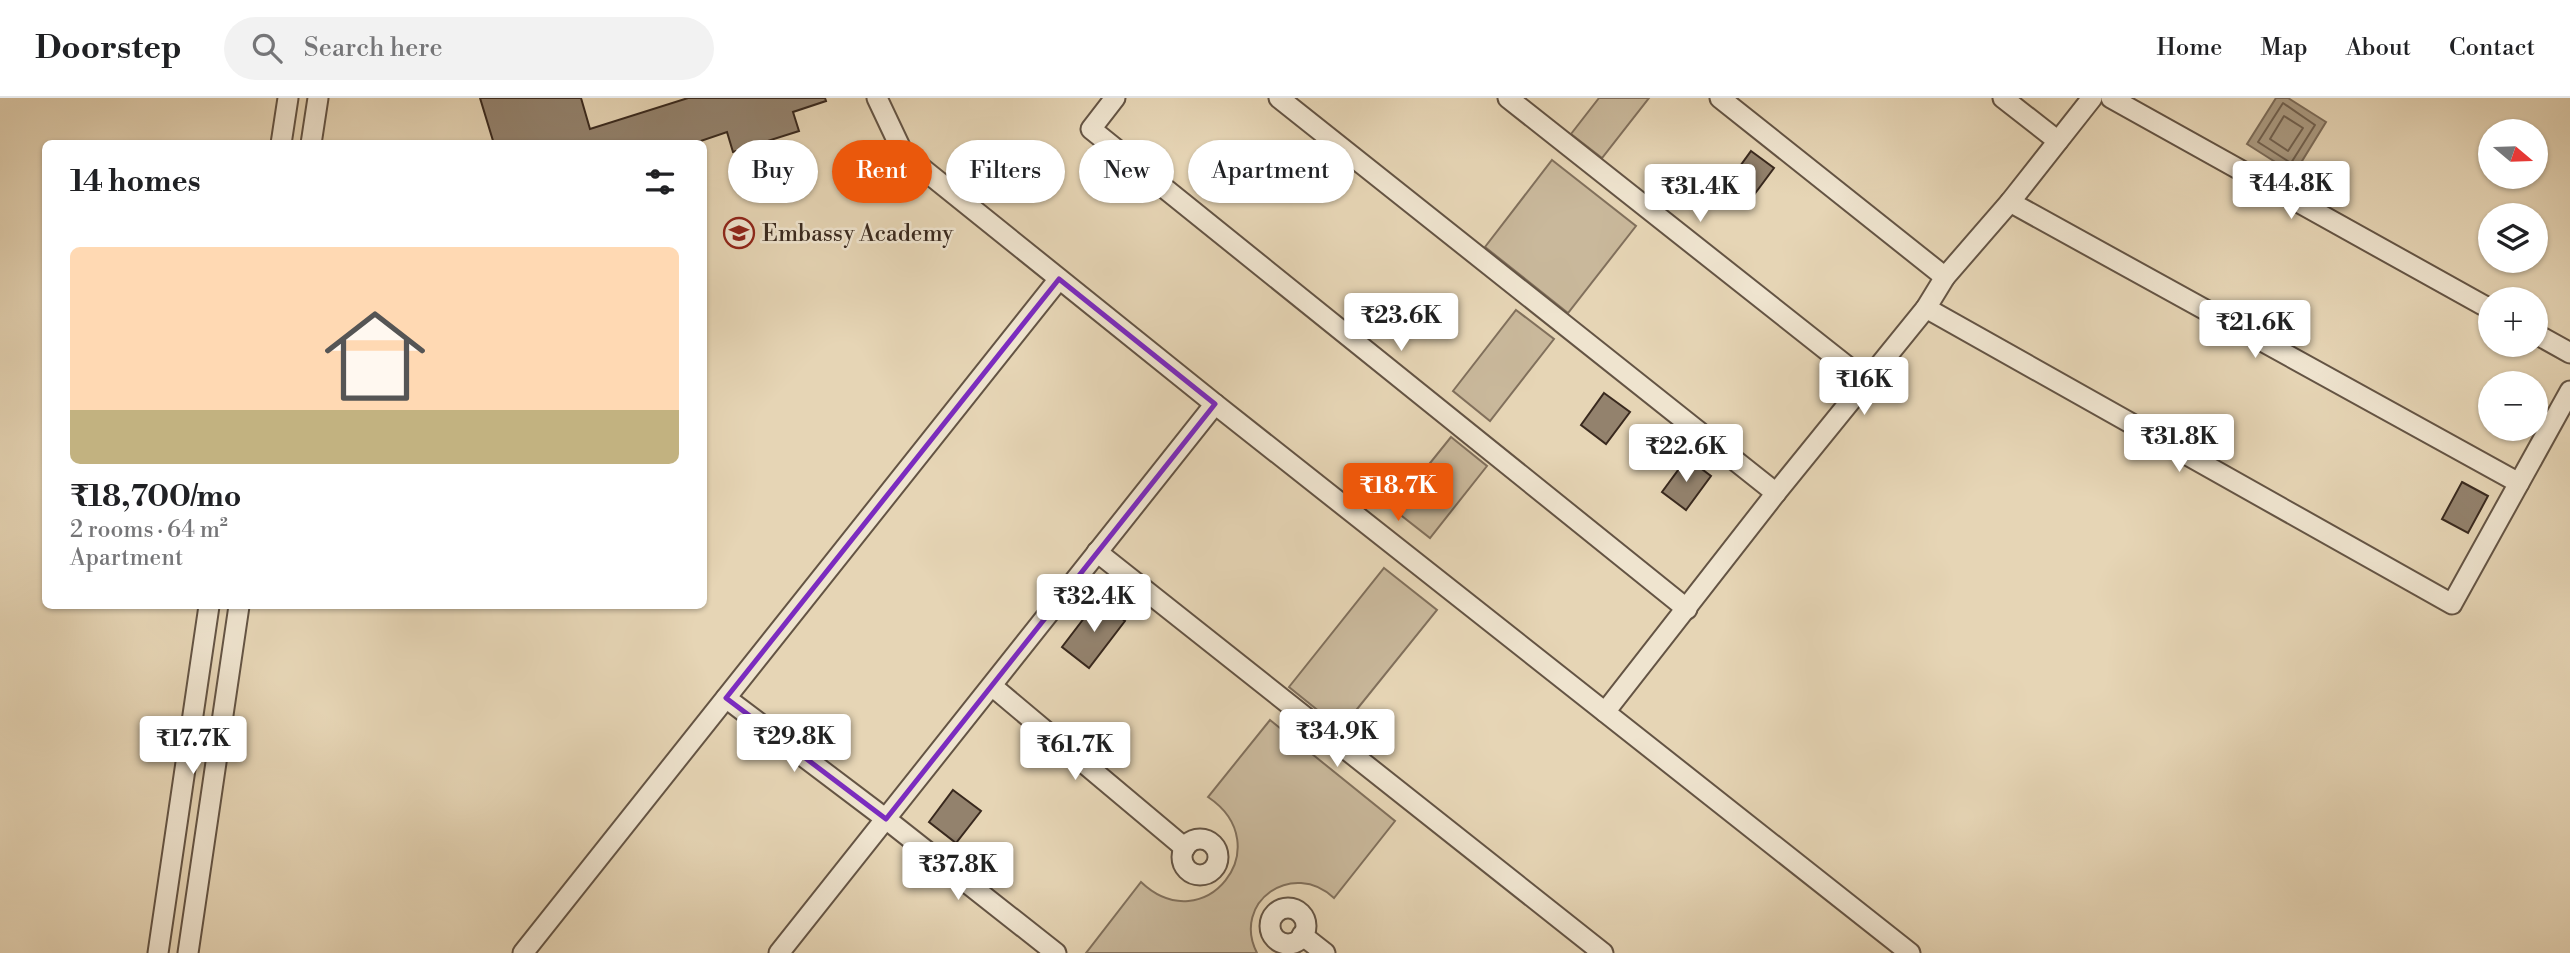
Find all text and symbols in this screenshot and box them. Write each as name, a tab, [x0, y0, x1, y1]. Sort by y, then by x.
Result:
search box	[224, 17, 714, 80]
text: Doorstep	[35, 28, 182, 69]
icon: search	[248, 29, 286, 67]
text: Search here	[304, 32, 443, 64]
text: Home	[2157, 33, 2222, 63]
text: Map	[2260, 33, 2308, 63]
text: About	[2346, 33, 2411, 63]
text: Contact	[2449, 33, 2535, 63]
north arrow	[2478, 119, 2548, 189]
map controls	[2478, 119, 2548, 441]
chip: Buy	[728, 140, 818, 203]
chip: Rent	[832, 140, 932, 203]
chip: Filters	[946, 140, 1065, 203]
chip: New	[1079, 140, 1174, 203]
chip: Apartment	[1188, 140, 1354, 203]
pin: ₹44.8K	[2234, 162, 2348, 221]
text: 14 homes	[70, 163, 201, 201]
icon: filters	[641, 163, 679, 201]
pin: ₹31.4K	[1643, 164, 1757, 224]
text: ₹44.8K	[2249, 170, 2333, 198]
text: ₹31.4K	[1661, 173, 1739, 201]
button: layers	[2478, 203, 2548, 273]
school or university icon: Embassy Academy	[722, 216, 756, 250]
place label: Embassy Academy	[762, 220, 954, 248]
button: +	[2478, 287, 2548, 357]
icon: home	[312, 293, 438, 419]
pin: ₹23.6K	[1344, 294, 1458, 353]
pin: ₹21.6K	[2198, 300, 2312, 360]
text: ₹23.6K	[1360, 302, 1442, 330]
text: ₹21.6K	[2215, 309, 2295, 337]
pin: ₹16K	[1823, 358, 1905, 417]
text: ₹16K	[1835, 366, 1893, 394]
button: −	[2478, 371, 2548, 441]
pin: ₹31.8K	[2122, 414, 2236, 474]
text: ₹31.8K	[2140, 423, 2218, 451]
pin: ₹22.6K	[1629, 424, 1743, 484]
text: ₹22.6K	[1645, 433, 1727, 461]
pin: ₹18.7K	[1341, 464, 1455, 523]
text: ₹18.7K	[1359, 472, 1437, 500]
text: ₹18,700/mo	[70, 478, 241, 516]
text: 2 rooms · 64 m²	[70, 516, 228, 544]
text: Apartment	[70, 544, 183, 572]
pin: ₹32.4K	[1037, 574, 1151, 634]
text: ₹32.4K	[1053, 583, 1135, 611]
pin: ₹34.9K	[1280, 710, 1394, 769]
pin: ₹29.8K	[737, 714, 851, 774]
pin: ₹17.7K	[136, 716, 250, 776]
text: ₹34.9K	[1296, 718, 1378, 746]
pin: ₹61.7K	[1018, 722, 1132, 782]
text: ₹29.8K	[753, 723, 835, 751]
text: ₹17.7K	[156, 725, 230, 753]
text: ₹61.7K	[1036, 731, 1114, 759]
pin: ₹37.8K	[901, 842, 1015, 902]
text: ₹37.8K	[918, 851, 998, 879]

